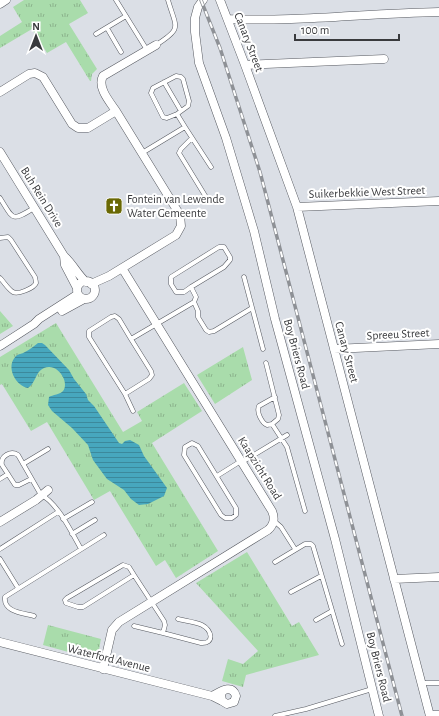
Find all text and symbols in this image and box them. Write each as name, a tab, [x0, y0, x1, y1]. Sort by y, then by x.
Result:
street label: Canary Street	[231, 11, 266, 74]
north arrow	[16, 16, 56, 56]
scale bar	[295, 16, 399, 42]
text: N	[32, 21, 40, 32]
text: 100 m	[301, 24, 329, 36]
street label: Buh Rein Drive	[19, 165, 65, 229]
street label: Suikerbekkie West Street	[308, 184, 426, 200]
place label: Fontein van Lewende Water Gemeente	[127, 193, 224, 219]
church icon: Fontein van Lewende Water Gemeente	[104, 196, 124, 216]
street label: Boy Briers Road	[281, 318, 312, 391]
street label: Canary Street	[332, 320, 361, 384]
street label: Spreeu Street	[366, 326, 430, 342]
street label: Kaapzicht Road	[236, 434, 284, 502]
street label: Boy Briers Road	[364, 631, 394, 704]
street label: Waterford Avenue	[66, 642, 152, 674]

